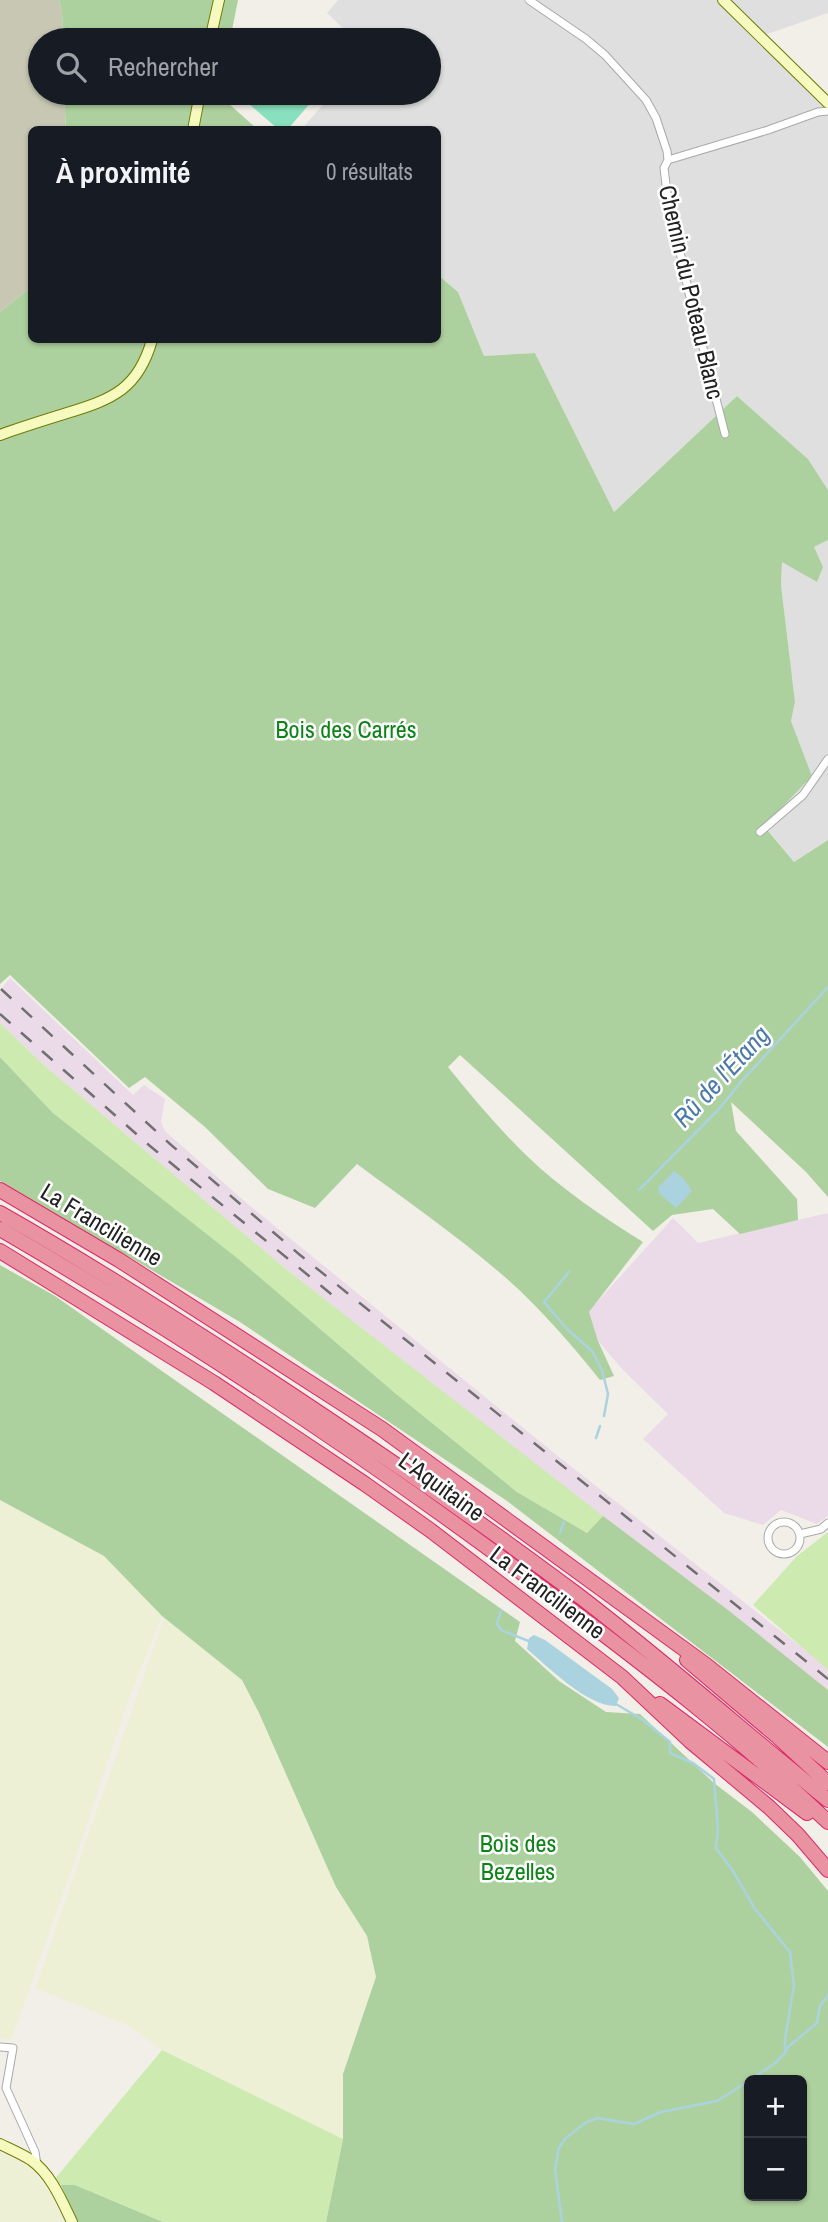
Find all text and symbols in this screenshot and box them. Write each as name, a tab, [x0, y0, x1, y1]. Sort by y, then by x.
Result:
search box	[28, 28, 441, 105]
icon: search	[52, 48, 90, 86]
text: Rechercher	[108, 49, 218, 84]
text: À proximité	[56, 152, 190, 192]
text: 0 résultats	[326, 156, 413, 187]
street label: Chemin du Poteau Blanc	[652, 182, 732, 402]
park label: Bois des Carrés	[275, 713, 417, 745]
water label: Rû de l'Étang	[665, 1017, 777, 1135]
street label: La Francilienne	[35, 1175, 169, 1273]
street label: L'Aquitaine	[393, 1444, 491, 1528]
street label: La Francilienne	[484, 1538, 612, 1646]
park label: Bois des Bezelles	[480, 1827, 556, 1887]
map controls	[744, 2075, 807, 2201]
button: +	[744, 2075, 807, 2138]
button: −	[744, 2138, 807, 2201]

